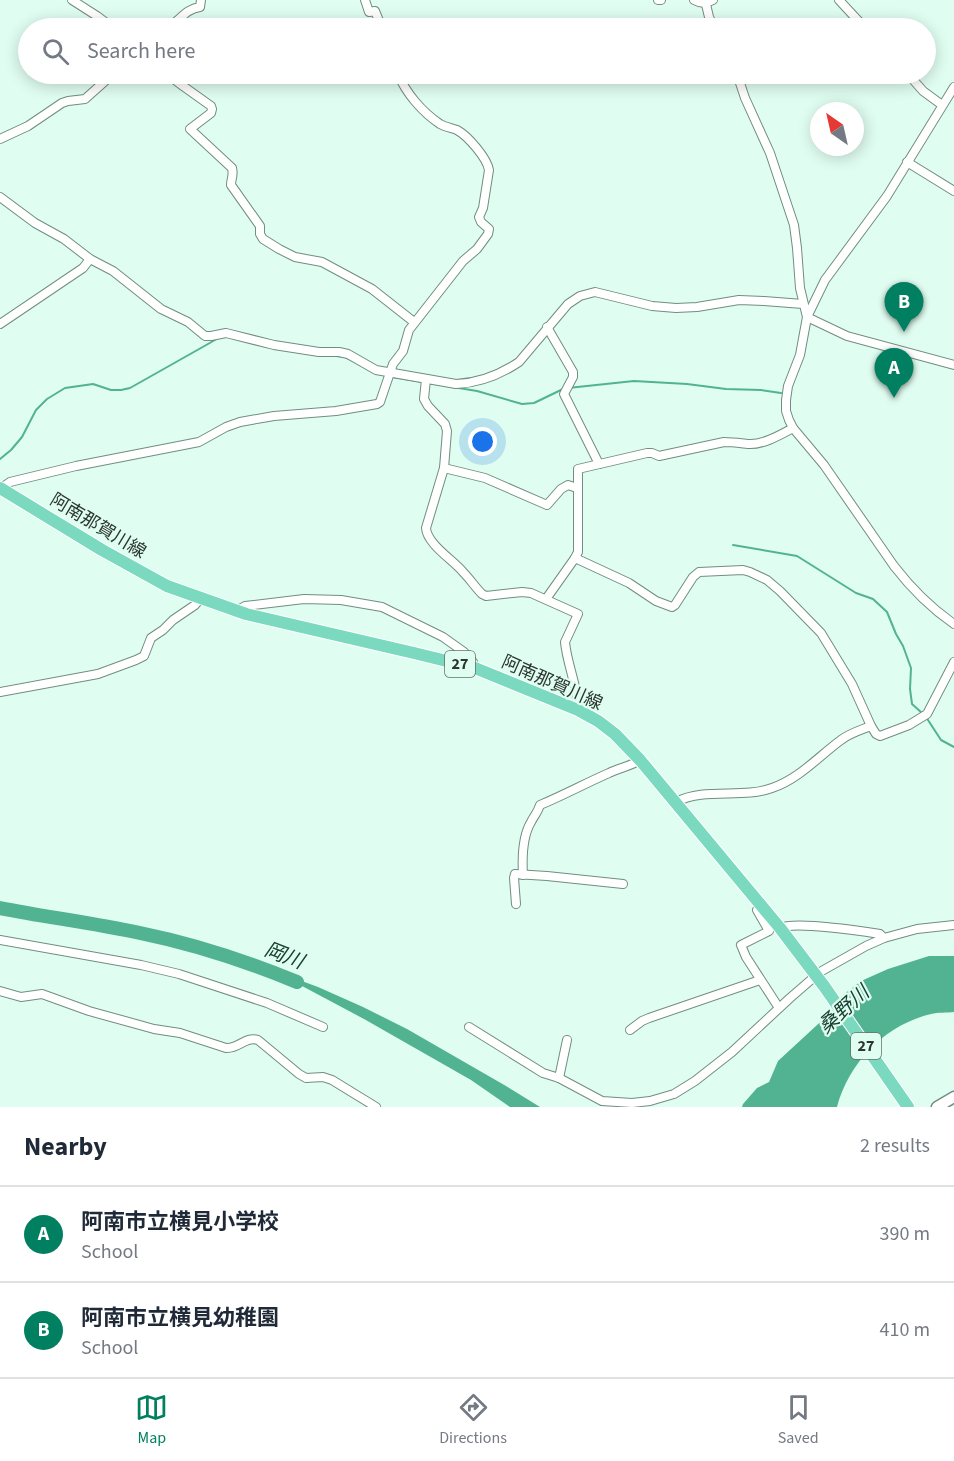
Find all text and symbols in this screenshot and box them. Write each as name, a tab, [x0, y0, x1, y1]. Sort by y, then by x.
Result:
search box	[18, 18, 936, 84]
icon: search	[39, 35, 72, 68]
text: Search here	[87, 35, 195, 67]
north arrow	[810, 102, 864, 156]
pin: B	[884, 282, 924, 332]
pin: A	[874, 348, 914, 398]
your location	[468, 427, 497, 456]
street label: 阿南那賀川線	[45, 487, 151, 565]
street label: 阿南那賀川線	[498, 650, 606, 716]
road number: 27	[445, 651, 475, 677]
water label: 岡川	[260, 936, 310, 977]
water label: 桑野川	[812, 978, 877, 1040]
road number: 27	[851, 1033, 881, 1059]
text: Nearby	[24, 1128, 107, 1165]
text: 2 results	[860, 1132, 930, 1160]
text: 阿南市立横見小学校	[81, 1206, 279, 1238]
text: A	[38, 1220, 49, 1248]
text: 390 m	[880, 1220, 930, 1248]
text: School	[81, 1238, 138, 1266]
text: 阿南市立横見幼稚園	[81, 1302, 279, 1334]
text: B	[37, 1316, 50, 1344]
text: 410 m	[880, 1316, 930, 1344]
text: School	[81, 1334, 138, 1362]
tab: Map	[135, 1391, 168, 1449]
tab: Directions	[439, 1391, 507, 1449]
tab: Saved	[778, 1391, 819, 1449]

